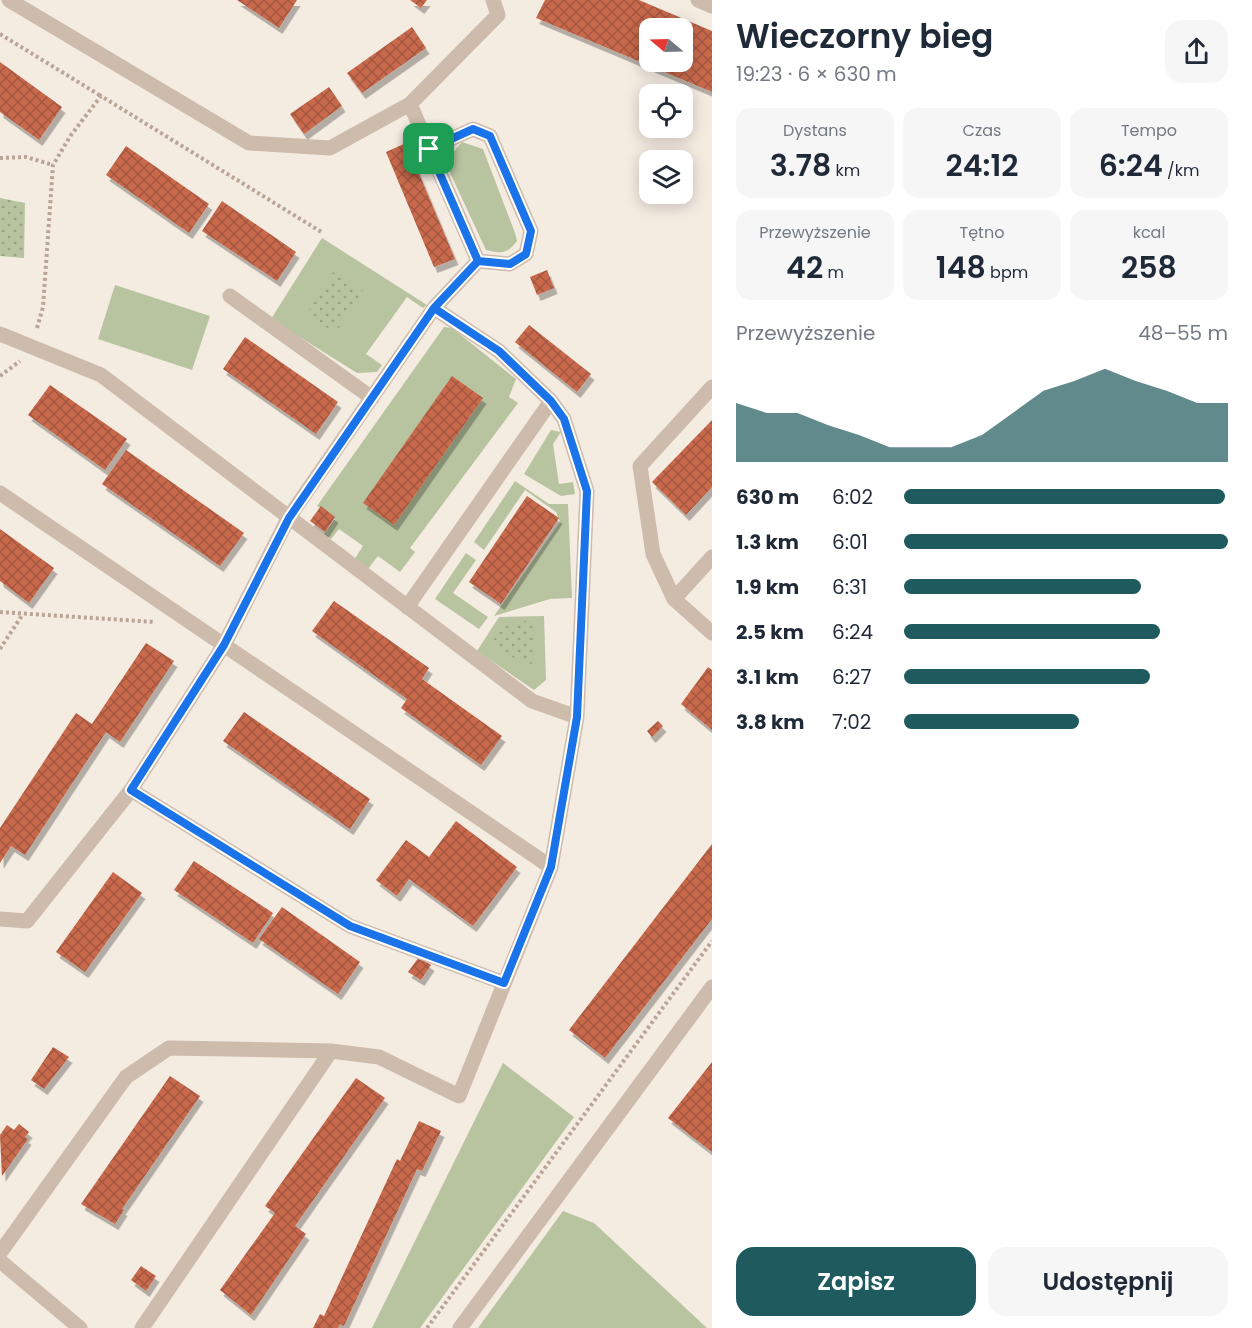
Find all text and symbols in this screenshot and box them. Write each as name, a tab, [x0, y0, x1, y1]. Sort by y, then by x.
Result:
text: Wieczorny bieg	[736, 13, 993, 60]
north arrow	[639, 18, 693, 72]
map controls	[639, 18, 693, 204]
button: share	[1165, 20, 1228, 83]
text: 19:23 · 6 × 630 m	[736, 60, 897, 88]
button: locate	[639, 84, 693, 138]
text: Dystans	[783, 119, 847, 142]
text: Czas	[963, 119, 1001, 142]
text: Tempo	[1121, 119, 1177, 142]
pin	[403, 123, 454, 174]
icon: arrive	[412, 132, 445, 165]
text: 3.78	[770, 144, 831, 187]
text: 24:12	[945, 144, 1019, 187]
text: 6:24	[1099, 144, 1163, 187]
button: layers	[639, 150, 693, 204]
text: km	[831, 159, 860, 182]
text: /km	[1163, 159, 1199, 182]
text: Przewyższenie	[759, 221, 871, 244]
text: Tętno	[960, 221, 1004, 244]
text: kcal	[1133, 221, 1165, 244]
text: 42	[786, 246, 823, 289]
text: 148	[936, 246, 986, 289]
text: 258	[1121, 246, 1177, 289]
text: m	[823, 261, 844, 284]
text: bpm	[986, 261, 1028, 284]
text: Przewyższenie	[736, 319, 875, 347]
text: 48–55 m	[1138, 319, 1228, 347]
text: 630 m	[736, 483, 799, 511]
text: 6:02	[832, 483, 873, 511]
text: 1.3 km	[736, 528, 799, 556]
text: 6:01	[832, 528, 868, 556]
text: 1.9 km	[736, 573, 799, 601]
text: 6:31	[832, 573, 867, 601]
text: 2.5 km	[736, 618, 804, 646]
text: 6:24	[832, 618, 873, 646]
text: 3.1 km	[736, 663, 799, 691]
text: 6:27	[832, 663, 871, 691]
text: 3.8 km	[736, 708, 804, 736]
text: 7:02	[832, 708, 871, 736]
button: Zapisz	[736, 1247, 976, 1316]
button: Udostępnij	[988, 1247, 1228, 1316]

